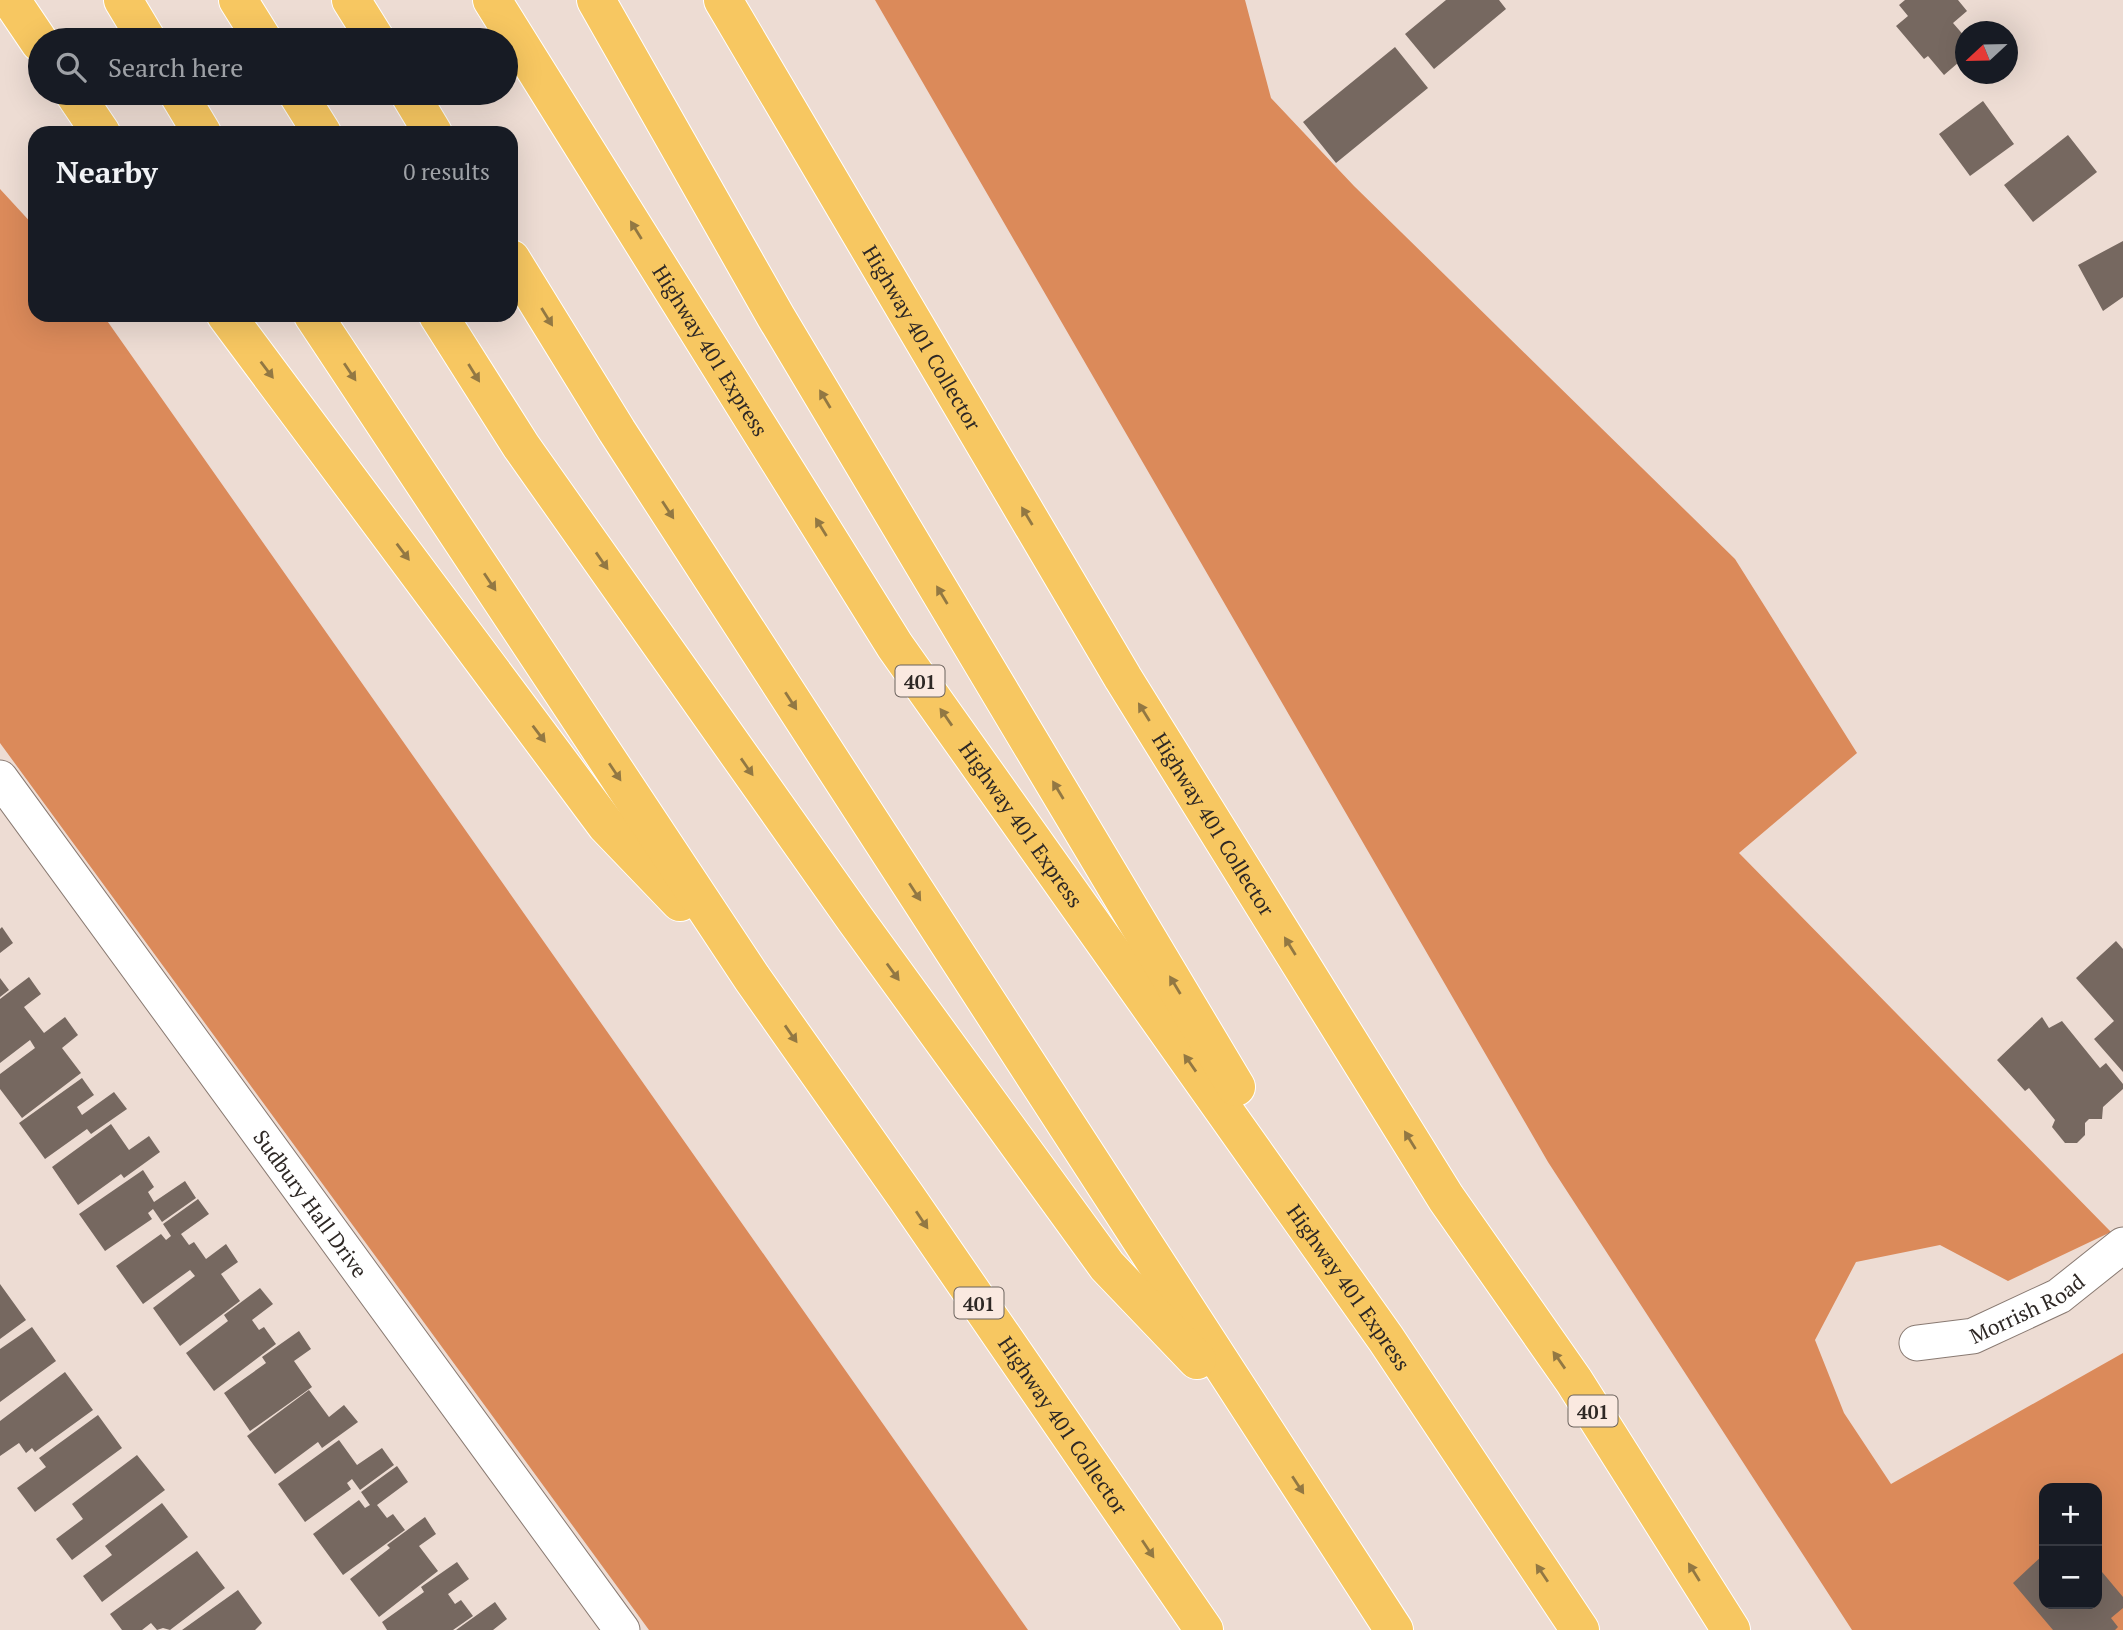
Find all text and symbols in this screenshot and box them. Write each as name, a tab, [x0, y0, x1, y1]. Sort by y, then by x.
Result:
north arrow	[1955, 21, 2018, 84]
search box	[28, 28, 518, 105]
icon: search	[52, 48, 90, 86]
text: Search here	[108, 50, 243, 84]
text: Nearby	[56, 152, 158, 192]
text: 0 results	[403, 156, 490, 187]
one-way arrow	[629, 221, 642, 240]
street label: Highway 401 Collector	[857, 240, 988, 435]
street label: Highway 401 Express	[647, 259, 775, 441]
one-way arrow	[540, 308, 553, 327]
one-way arrow	[259, 361, 273, 379]
one-way arrow	[344, 362, 357, 382]
one-way arrow	[468, 363, 481, 382]
one-way arrow	[819, 390, 831, 409]
one-way arrow	[661, 500, 674, 519]
one-way arrow	[1021, 507, 1034, 526]
one-way arrow	[815, 517, 828, 537]
one-way arrow	[395, 543, 409, 561]
one-way arrow	[595, 552, 609, 570]
one-way arrow	[483, 572, 496, 592]
one-way arrow	[935, 585, 948, 604]
road number: 401	[895, 666, 944, 696]
one-way arrow	[785, 691, 798, 711]
one-way arrow	[1137, 702, 1150, 721]
one-way arrow	[939, 708, 953, 726]
one-way arrow	[531, 725, 545, 743]
street label: Highway 401 Collector	[1146, 727, 1281, 921]
street label: Highway 401 Express	[953, 736, 1090, 913]
one-way arrow	[740, 758, 754, 776]
one-way arrow	[609, 762, 622, 781]
one-way arrow	[1052, 780, 1065, 799]
one-way arrow	[908, 882, 921, 902]
one-way arrow	[1283, 937, 1296, 956]
one-way arrow	[886, 963, 900, 981]
one-way arrow	[1169, 976, 1181, 995]
one-way arrow	[784, 1025, 798, 1043]
one-way arrow	[1183, 1054, 1197, 1072]
street label: Sudbury Hall Drive	[247, 1124, 374, 1283]
one-way arrow	[1403, 1130, 1416, 1149]
street label: Highway 401 Express	[1281, 1198, 1417, 1376]
one-way arrow	[915, 1211, 929, 1229]
street label: Morrish Road	[1965, 1267, 2090, 1350]
road number: 401	[954, 1288, 1004, 1318]
street label: Highway 401 Collector	[992, 1331, 1134, 1520]
one-way arrow	[1552, 1351, 1566, 1369]
road number: 401	[1568, 1396, 1618, 1427]
one-way arrow	[1292, 1475, 1305, 1495]
map controls	[2039, 1483, 2102, 1609]
button: +	[2039, 1483, 2102, 1546]
one-way arrow	[1141, 1540, 1155, 1558]
button: −	[2039, 1546, 2102, 1609]
one-way arrow	[1688, 1563, 1701, 1582]
one-way arrow	[1535, 1564, 1549, 1582]

